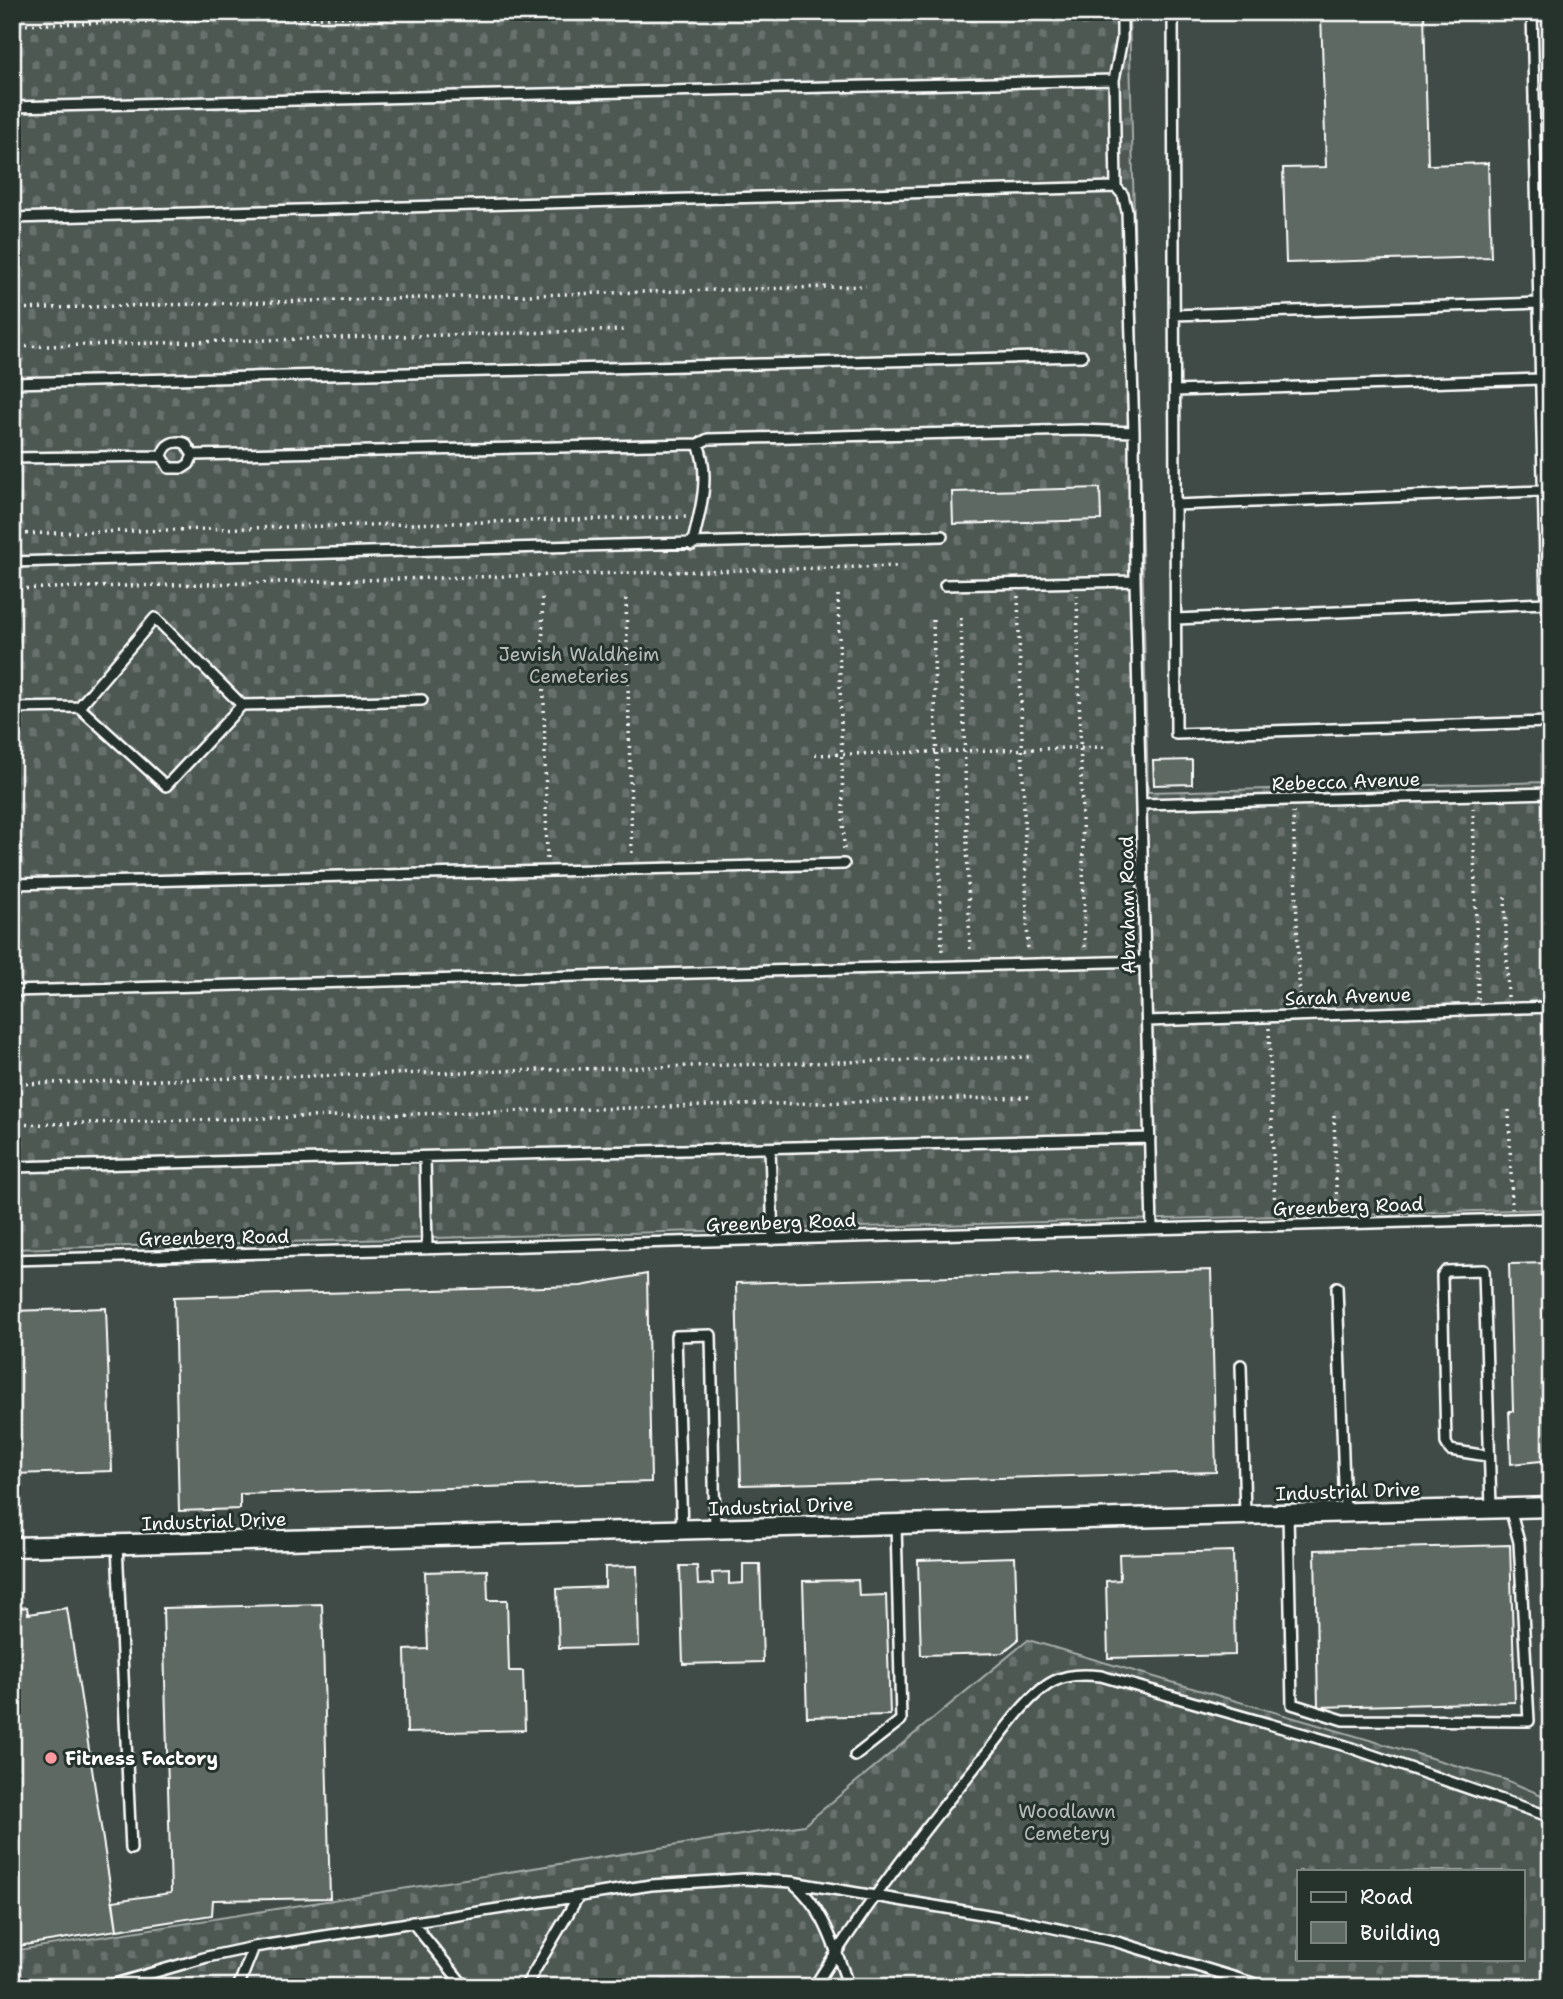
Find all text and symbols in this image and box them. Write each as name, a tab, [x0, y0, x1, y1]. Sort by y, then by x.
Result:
park label: Jewish Waldheim Cemeteries	[499, 642, 659, 689]
street label: Rebecca Avenue	[1271, 766, 1421, 797]
street label: Abraham Road	[1114, 836, 1141, 974]
street label: Sarah Avenue	[1284, 982, 1412, 1011]
street label: Greenberg Road	[1272, 1191, 1424, 1222]
street label: Greenberg Road	[705, 1207, 857, 1238]
street label: Greenberg Road	[139, 1224, 289, 1251]
street label: Industrial Drive	[1275, 1476, 1421, 1507]
street label: Industrial Drive	[708, 1491, 854, 1522]
street label: Industrial Drive	[141, 1506, 287, 1537]
place label: Fitness Factory	[65, 1746, 218, 1771]
marker: Fitness Factory	[43, 1750, 59, 1766]
park label: Woodlawn Cemetery	[1018, 1799, 1116, 1846]
legend	[1297, 1870, 1524, 1960]
text: Road	[1360, 1883, 1413, 1911]
text: Building	[1360, 1919, 1440, 1947]

